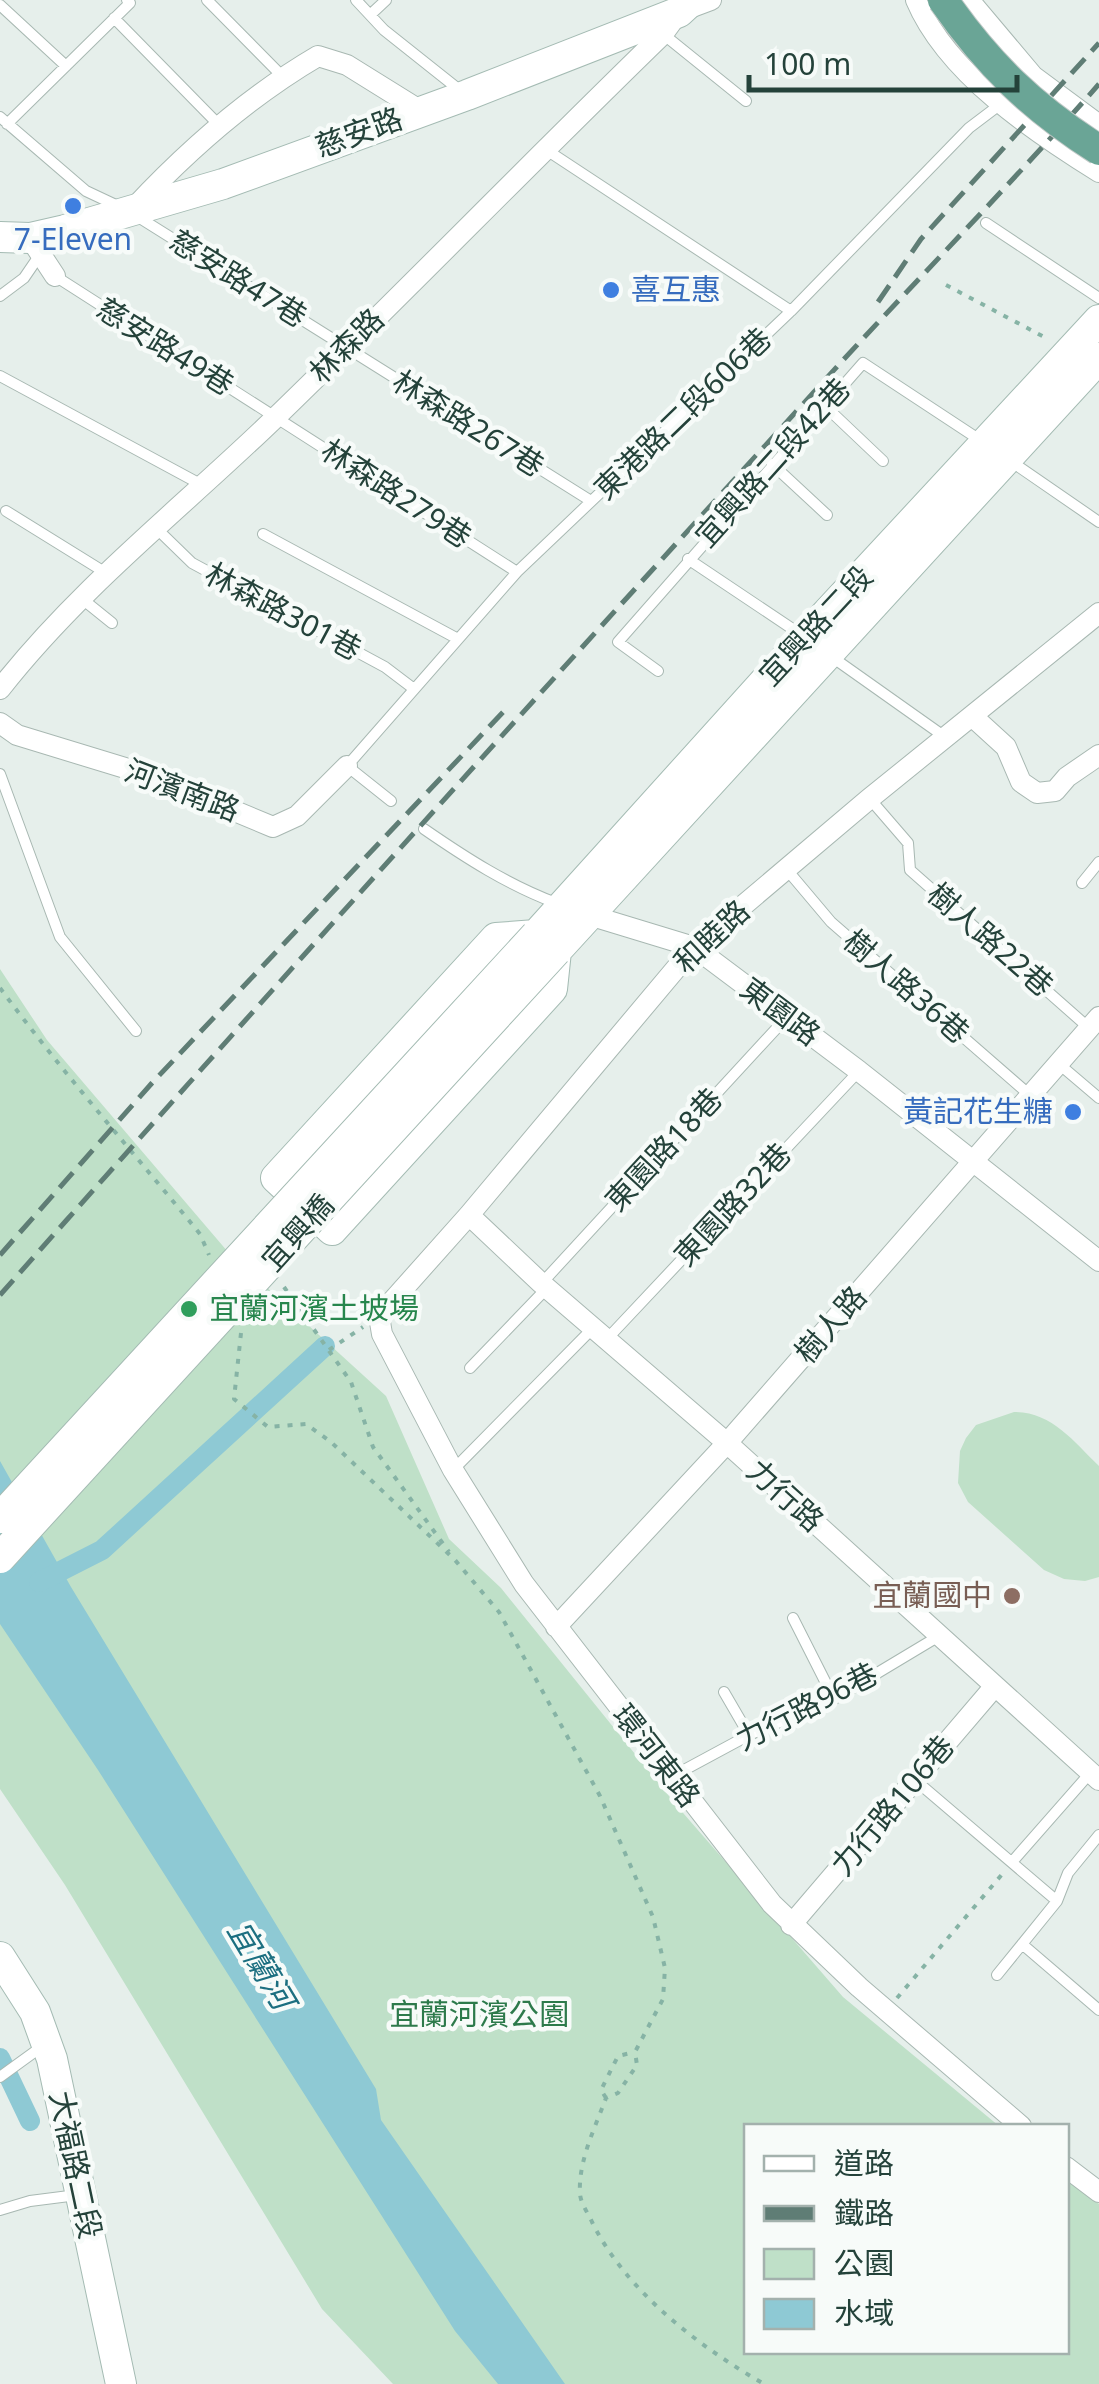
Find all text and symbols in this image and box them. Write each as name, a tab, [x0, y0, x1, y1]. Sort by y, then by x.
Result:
scale bar	[749, 30, 1016, 92]
text: 100 m	[764, 43, 851, 84]
street label: 慈安路	[309, 97, 408, 166]
marker: 7-Eleven	[62, 195, 84, 217]
place label: 7-Eleven	[14, 218, 132, 259]
street label: 慈安路47巷	[162, 219, 315, 336]
place label: 喜互惠	[631, 268, 721, 309]
marker: 喜互惠	[600, 279, 622, 301]
street label: 慈安路49巷	[89, 287, 242, 404]
street label: 林森路	[300, 299, 392, 391]
street label: 東港路二段606巷	[584, 318, 779, 508]
street label: 林森路267巷	[385, 360, 552, 486]
street label: 宜興路二段42巷	[685, 369, 859, 555]
street label: 林森路279巷	[314, 429, 480, 557]
street label: 林森路301巷	[198, 552, 369, 669]
street label: 宜興路二段	[749, 556, 881, 694]
street label: 河濱南路	[119, 749, 246, 830]
street label: 樹人路22巷	[919, 873, 1063, 1005]
street label: 和睦路	[664, 890, 758, 982]
street label: 樹人路36巷	[835, 920, 979, 1052]
street label: 東園路	[733, 967, 829, 1054]
street label: 東園路18巷	[595, 1079, 731, 1219]
place label: 黃記花生糖	[903, 1090, 1053, 1131]
marker: 黃記花生糖	[1062, 1101, 1084, 1123]
street label: 東園路32巷	[664, 1134, 800, 1274]
street label: 宜興橋	[252, 1185, 342, 1279]
street label: 樹人路	[785, 1277, 875, 1371]
place label: 宜蘭河濱土坡場	[209, 1287, 419, 1328]
marker: 宜蘭河濱土坡場	[178, 1298, 200, 1320]
street label: 力行路	[739, 1450, 833, 1540]
place label: 宜蘭國中	[872, 1574, 992, 1615]
marker: 宜蘭國中	[1001, 1585, 1023, 1607]
street label: 力行路96巷	[728, 1652, 884, 1759]
street label: 環河東路	[604, 1695, 710, 1815]
street label: 力行路106巷	[821, 1726, 963, 1884]
water label: 宜蘭河	[219, 1912, 309, 2022]
park label: 宜蘭河濱公園	[389, 1993, 569, 2034]
street label: 大福路二段	[41, 2087, 112, 2242]
legend	[744, 2124, 1069, 2354]
text: 道路	[834, 2142, 894, 2183]
text: 鐵路	[834, 2192, 894, 2233]
text: 公園	[834, 2242, 894, 2283]
text: 水域	[834, 2292, 894, 2333]

